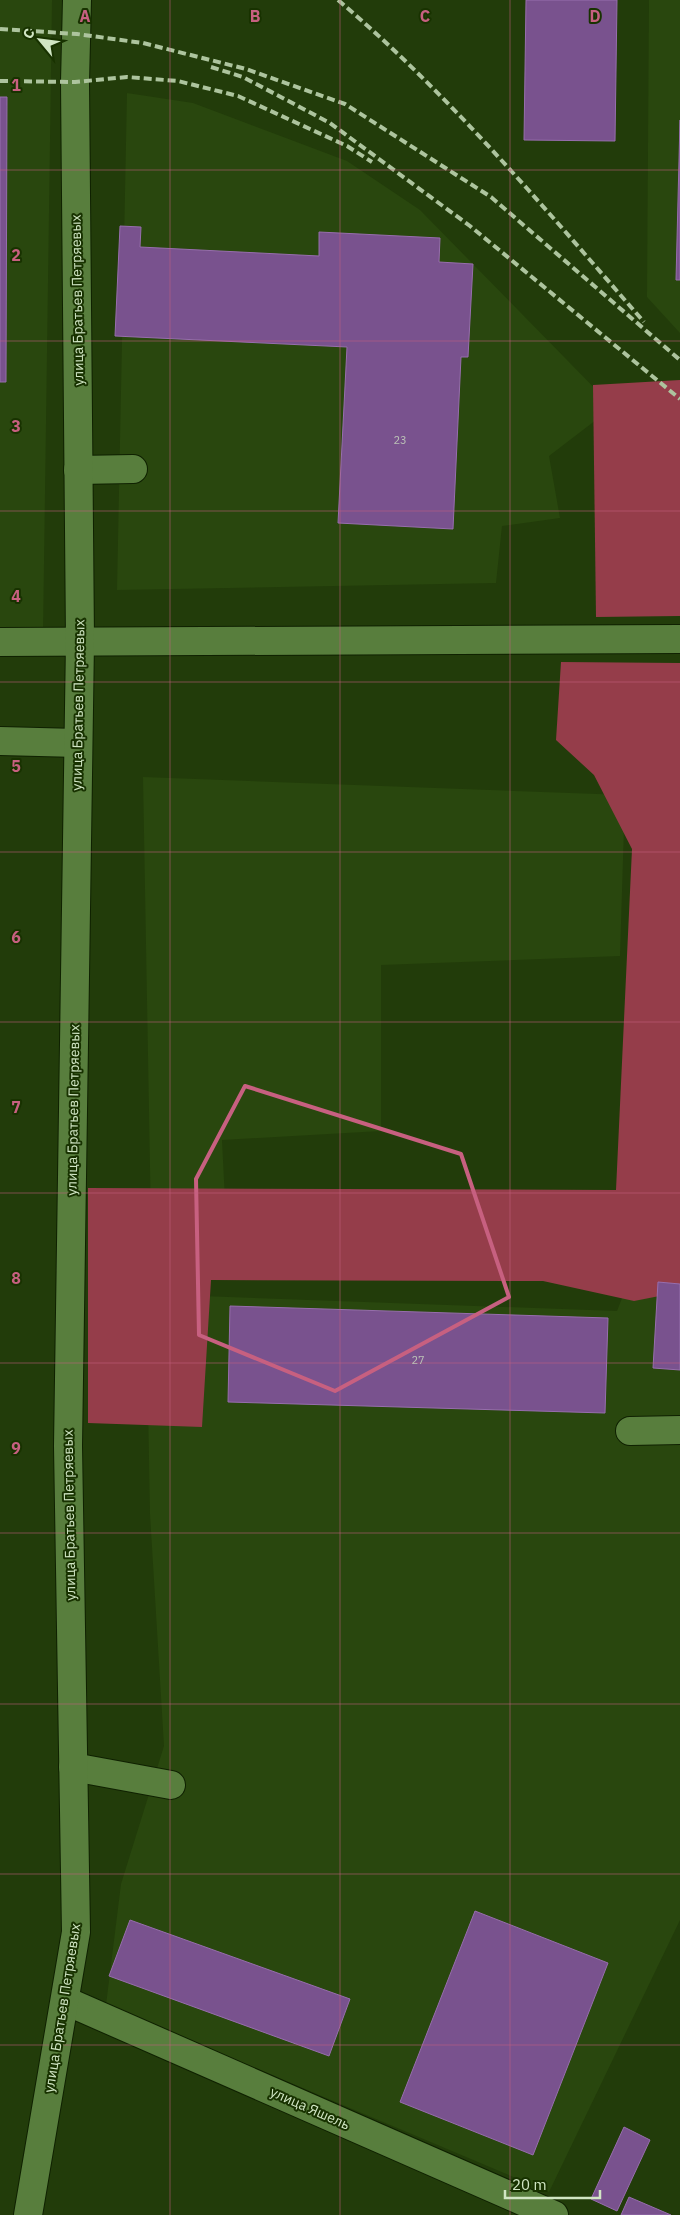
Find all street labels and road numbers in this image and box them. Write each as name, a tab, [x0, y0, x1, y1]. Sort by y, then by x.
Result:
street label: улица Братьев Петряевых	[67, 214, 87, 386]
street label: улица Братьев Петряевых	[68, 619, 88, 791]
street label: улица Братьев Петряевых	[63, 1024, 83, 1196]
street label: улица Братьев Петряевых	[59, 1429, 79, 1601]
street label: улица Братьев Петряевых	[40, 1922, 84, 2094]
street label: улица Яшель	[267, 2082, 353, 2134]

